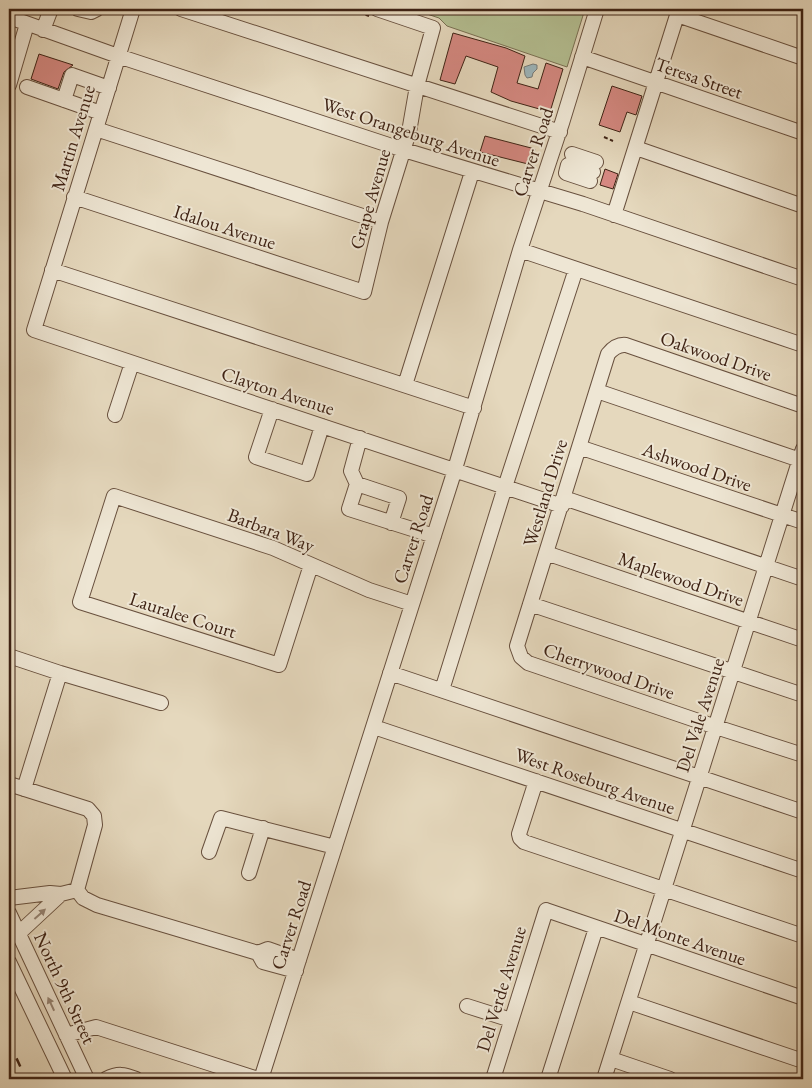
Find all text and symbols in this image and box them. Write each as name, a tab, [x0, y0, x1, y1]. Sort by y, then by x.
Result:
street label: Teresa Street	[652, 51, 746, 105]
street label: Martin Avenue	[45, 82, 101, 194]
street label: West Orangeburg Avenue	[319, 91, 503, 173]
street label: Carver Road	[507, 104, 559, 200]
street label: Grape Avenue	[344, 146, 396, 252]
street label: Idalou Avenue	[171, 199, 279, 255]
street label: Oakwood Drive	[657, 325, 775, 387]
street label: Clayton Avenue	[218, 361, 338, 421]
street label: Westland Drive	[517, 436, 573, 550]
street label: Ashwood Drive	[638, 436, 755, 497]
street label: Carver Road	[387, 491, 439, 587]
street label: Barbara Way	[224, 502, 319, 558]
street label: Maplewood Drive	[615, 546, 747, 612]
street label: Lauralee Court	[126, 586, 240, 644]
street label: Cherrywood Drive	[540, 637, 678, 705]
street label: Del Vale Avenue	[670, 655, 730, 775]
street label: West Roseburg Avenue	[511, 742, 679, 820]
street label: Carver Road	[265, 877, 317, 973]
street label: Del Monte Avenue	[611, 903, 749, 971]
one-way arrow	[33, 908, 45, 920]
street label: Del Verde Avenue	[470, 923, 532, 1055]
street label: North 9th Street	[28, 928, 102, 1048]
one-way arrow	[47, 997, 55, 1011]

